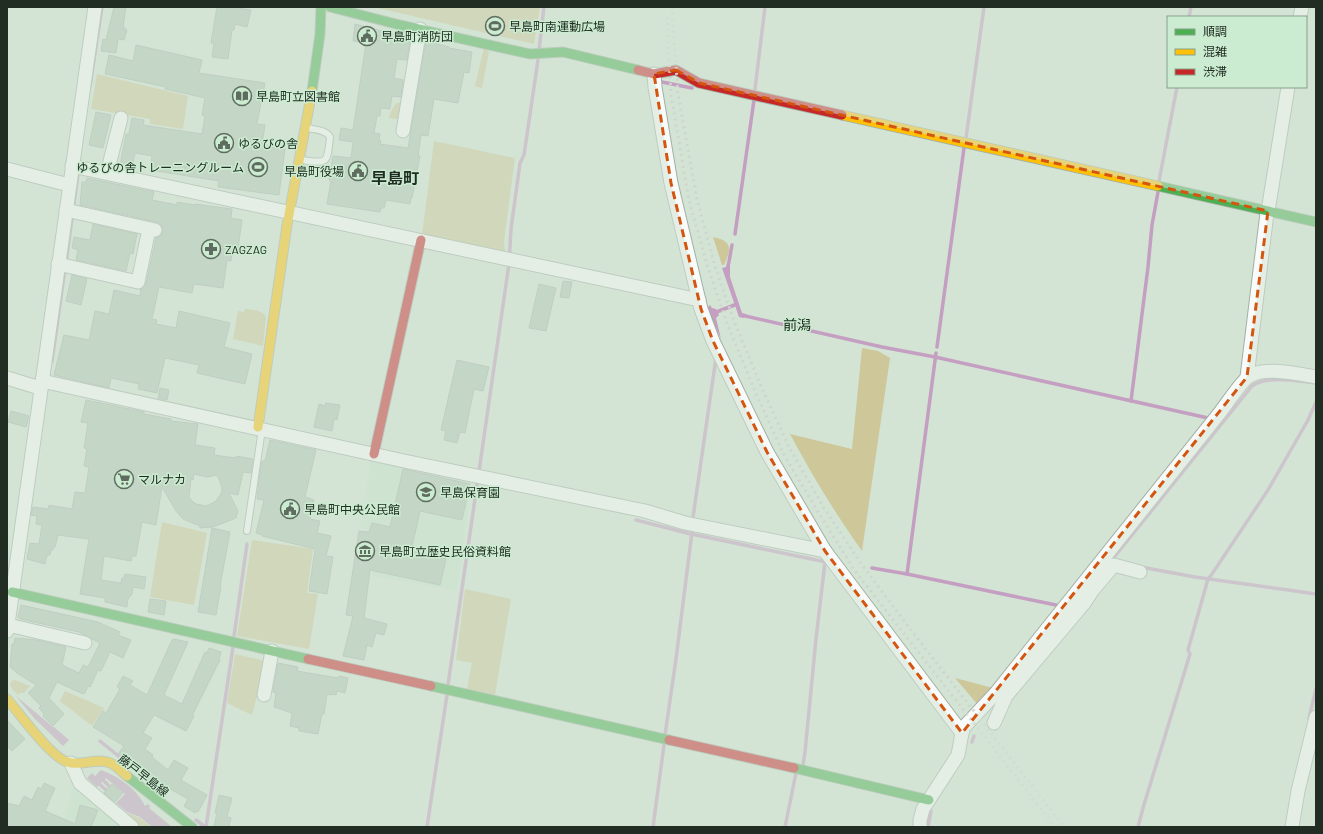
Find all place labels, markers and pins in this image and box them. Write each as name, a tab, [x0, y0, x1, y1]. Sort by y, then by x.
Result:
sports icon: 早島町南運動広場	[484, 15, 506, 37]
place label: 早島町南運動広場	[509, 19, 605, 33]
public building icon: 早島町消防団	[356, 25, 378, 47]
place label: 早島町消防団	[381, 29, 453, 43]
library icon: 早島町立図書館	[231, 85, 253, 107]
place label: 早島町立図書館	[256, 89, 340, 103]
public building icon: ゆるびの舎	[213, 132, 235, 154]
place label: ゆるびの舎	[238, 136, 298, 150]
sports icon: ゆるびの舎トレーニングルーム	[247, 156, 269, 178]
place label: ゆるびの舎トレーニングルーム	[76, 160, 244, 174]
public building icon: 早島町役場	[347, 160, 369, 182]
place label: 早島町役場	[284, 164, 344, 178]
pharmacy icon: ZAGZAG	[200, 238, 222, 260]
place label: ZAGZAG	[225, 242, 267, 256]
supermarket icon: マルナカ	[113, 468, 135, 490]
place label: マルナカ	[138, 472, 186, 486]
school or university icon: 早島保育園	[415, 481, 437, 503]
place label: 早島保育園	[440, 485, 500, 499]
public building icon: 早島町中央公民館	[279, 498, 301, 520]
place label: 早島町中央公民館	[304, 502, 400, 516]
museum icon: 早島町立歴史民俗資料館	[354, 540, 376, 562]
place label: 早島町立歴史民俗資料館	[379, 544, 511, 558]

